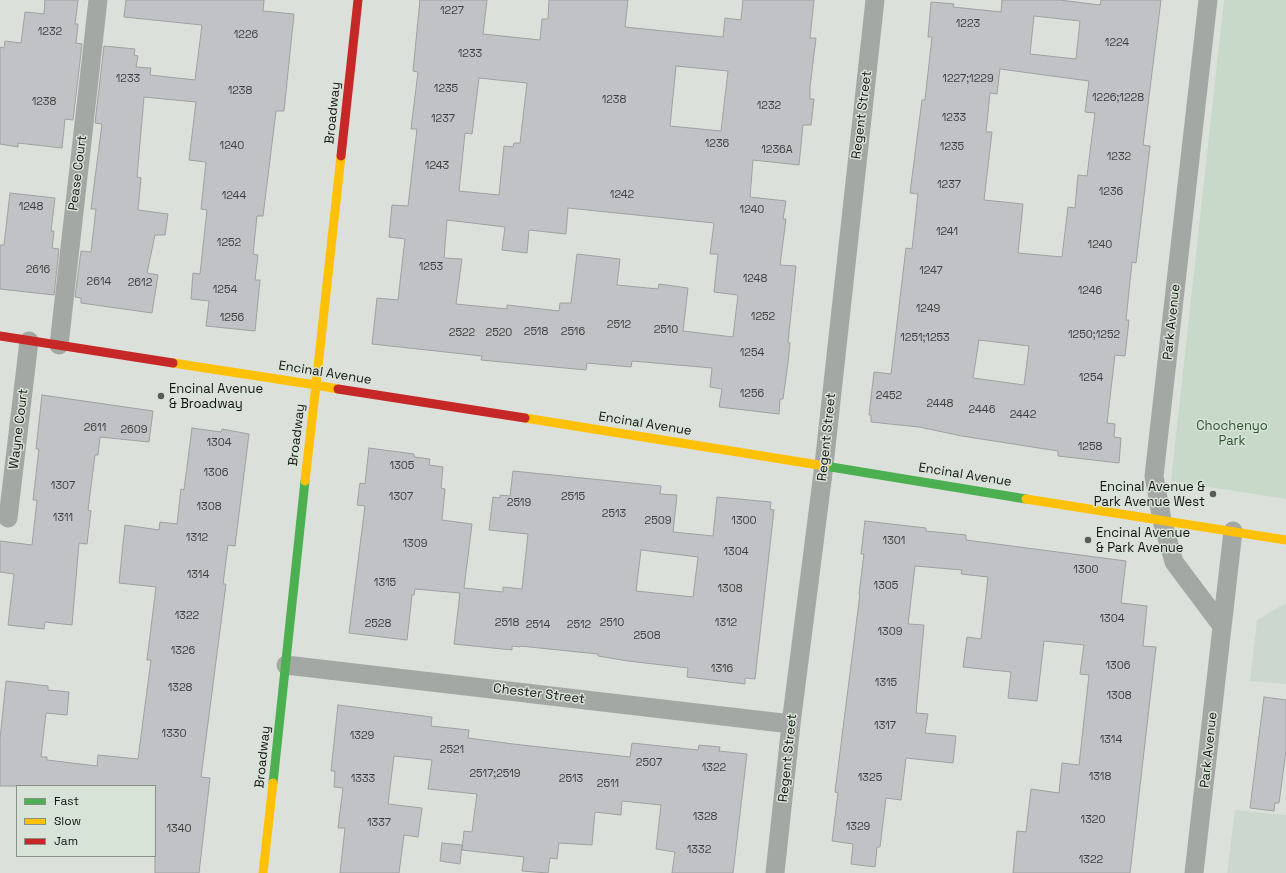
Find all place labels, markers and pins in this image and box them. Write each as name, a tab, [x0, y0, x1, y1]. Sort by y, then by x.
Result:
place label: Encinal Avenue & Broadway	[169, 381, 263, 412]
marker: Encinal Avenue & Broadway	[156, 391, 166, 401]
place label: Encinal Avenue & Park Avenue West	[1094, 479, 1205, 510]
marker: Encinal Avenue & Park Avenue West	[1208, 489, 1218, 499]
place label: Encinal Avenue & Park Avenue	[1096, 525, 1190, 556]
marker: Encinal Avenue & Park Avenue	[1083, 535, 1093, 545]

